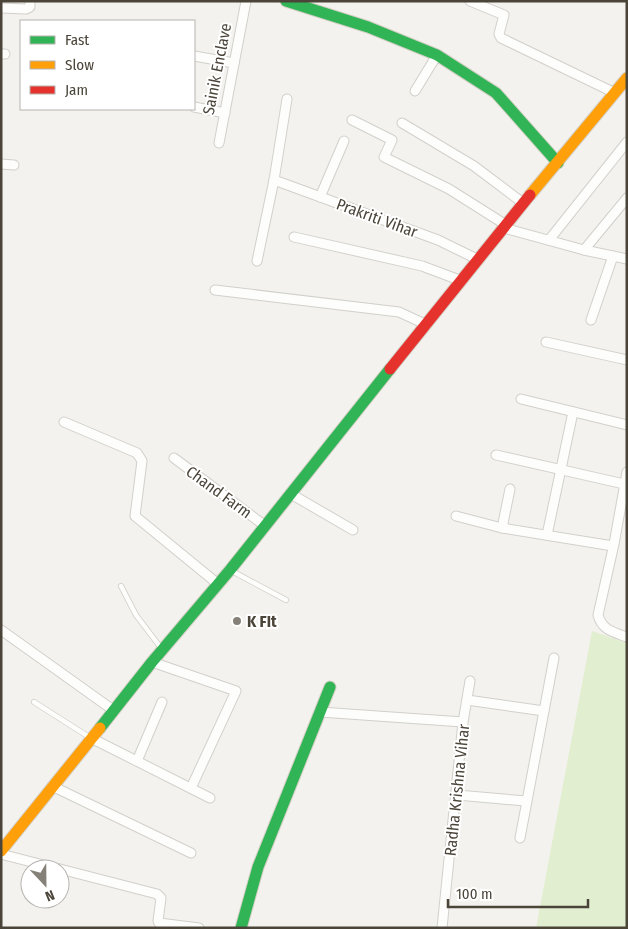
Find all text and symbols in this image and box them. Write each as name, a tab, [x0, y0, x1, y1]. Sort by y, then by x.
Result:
legend	[20, 20, 195, 110]
street label: Sainik Enclave	[199, 22, 235, 116]
text: Fast	[65, 31, 89, 49]
text: Slow	[65, 56, 94, 74]
text: Jam	[65, 81, 88, 99]
street label: Prakriti Vihar	[334, 195, 421, 242]
street label: Chand Farm	[182, 462, 256, 522]
place label: K FIt	[247, 612, 277, 631]
marker: K FIt	[231, 615, 243, 627]
street label: Radha Krishna Vihar	[441, 723, 473, 857]
north arrow	[20, 859, 70, 909]
scale bar	[448, 876, 588, 908]
text: 100 m	[456, 885, 493, 903]
text: N	[43, 886, 57, 905]

